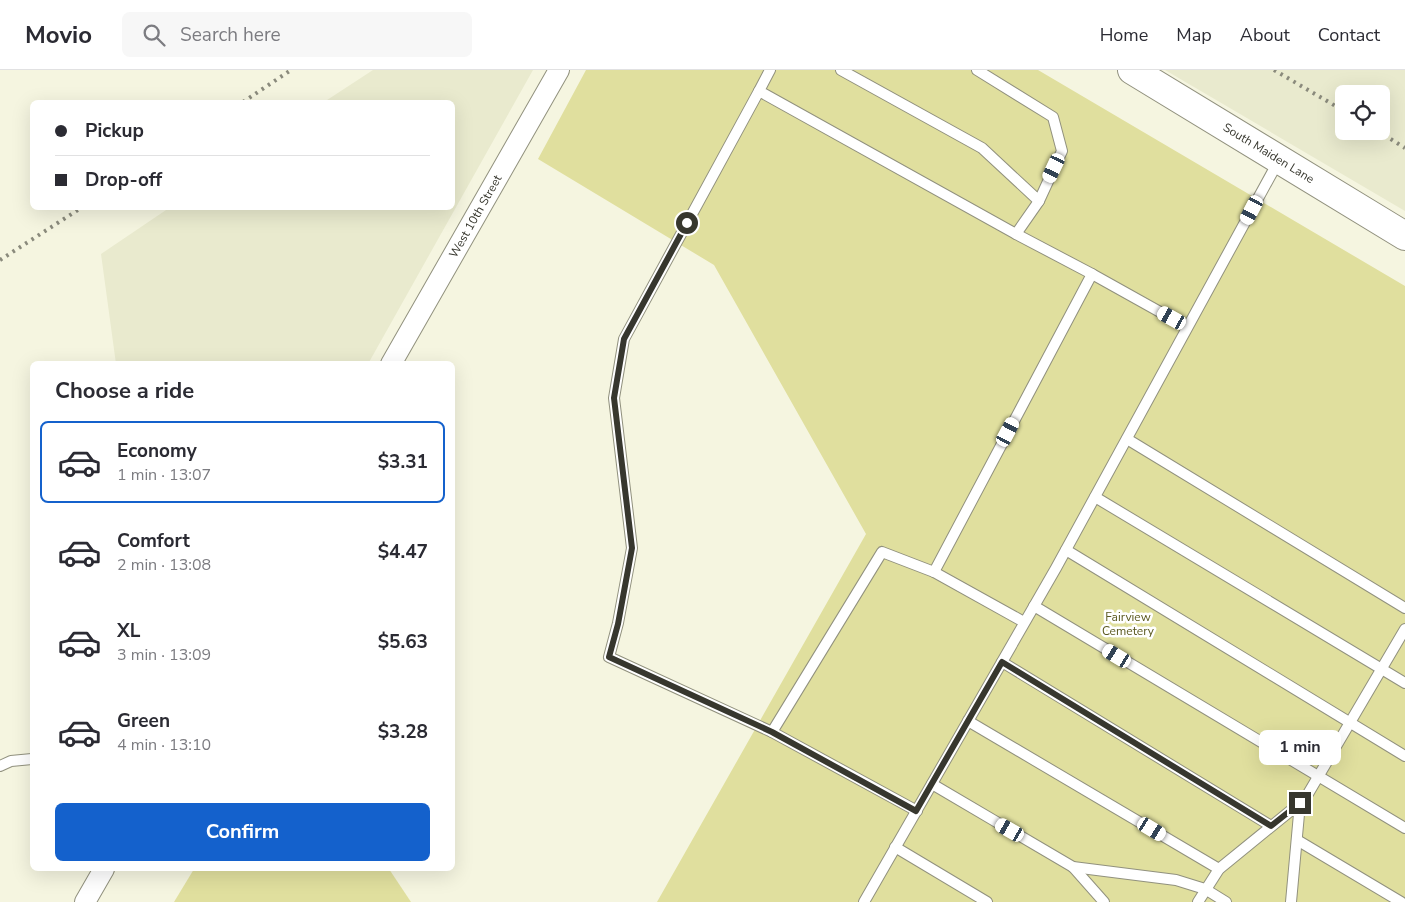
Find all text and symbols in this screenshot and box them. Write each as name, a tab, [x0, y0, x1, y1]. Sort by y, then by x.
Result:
search box	[122, 12, 472, 57]
text: Movio	[25, 19, 92, 51]
icon: search	[140, 21, 168, 49]
text: Search here	[180, 22, 281, 48]
text: Home	[1100, 23, 1148, 47]
text: Map	[1176, 23, 1212, 47]
text: About	[1240, 23, 1290, 47]
text: Contact	[1318, 23, 1380, 47]
map controls	[1335, 85, 1390, 140]
button: locate	[1335, 85, 1390, 140]
text: Pickup	[85, 118, 144, 144]
street label: South Maiden Lane	[1220, 119, 1317, 187]
car	[1040, 151, 1067, 185]
text: Drop-off	[85, 167, 162, 193]
street label: West 10th Street	[445, 171, 506, 261]
car	[1238, 193, 1265, 227]
route start	[676, 212, 698, 234]
car	[1155, 304, 1188, 332]
text: Choose a ride	[55, 376, 194, 406]
car	[994, 415, 1021, 449]
text: Economy	[117, 438, 197, 464]
icon: car	[57, 440, 102, 485]
text: $3.31	[378, 449, 428, 475]
text: 1 min · 13:07	[117, 464, 211, 486]
text: Comfort	[117, 528, 190, 554]
icon: car	[57, 530, 102, 575]
text: $4.47	[378, 539, 428, 565]
text: 2 min · 13:08	[117, 554, 211, 576]
park label: Fairview Cemetery	[1102, 609, 1155, 639]
text: XL	[117, 618, 140, 644]
icon: car	[57, 620, 102, 665]
text: $5.63	[378, 629, 428, 655]
car	[1100, 642, 1133, 670]
text: 3 min · 13:09	[117, 644, 211, 666]
text: Green	[117, 708, 170, 734]
icon: car	[57, 710, 102, 755]
text: $3.28	[378, 719, 428, 745]
callout: 1 min	[1259, 730, 1341, 766]
text: 4 min · 13:10	[117, 734, 211, 756]
text: 1 min	[1279, 736, 1321, 758]
route end	[1289, 792, 1311, 814]
button: Confirm	[55, 803, 430, 861]
car	[1135, 815, 1168, 843]
car	[993, 816, 1026, 844]

